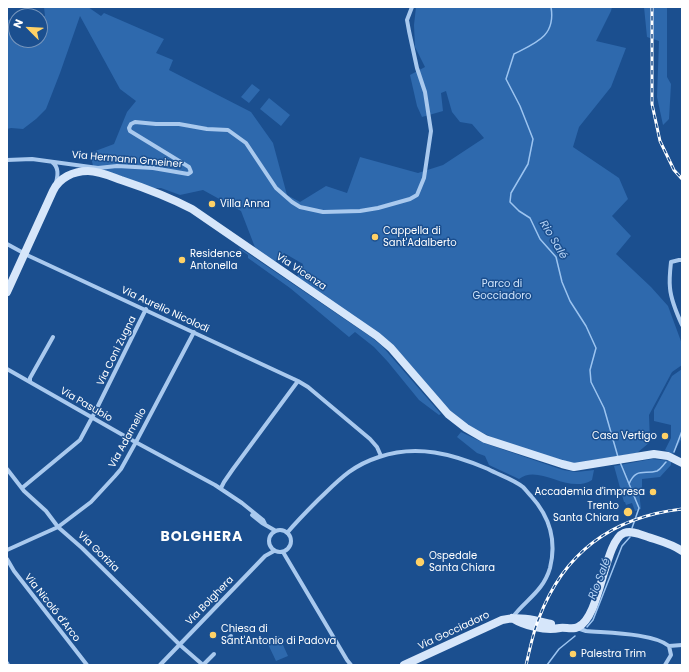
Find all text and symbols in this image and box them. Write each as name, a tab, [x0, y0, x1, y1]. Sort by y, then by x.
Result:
north arrow	[8, 8, 48, 48]
text: N	[9, 16, 27, 31]
street label: Via Hermann Gmeiner	[71, 149, 183, 171]
place label: Villa Anna	[220, 198, 270, 210]
marker: Villa Anna	[207, 199, 217, 209]
water label: Rio Salé	[536, 218, 570, 262]
place label: Cappella di Sant'Adalberto	[383, 225, 457, 248]
marker: Cappella di Sant'Adalberto	[370, 232, 380, 242]
place label: Residence Antonella	[190, 248, 242, 272]
street label: Via Vicenza	[274, 251, 328, 293]
marker: Residence Antonella	[177, 255, 187, 265]
park label: Parco di Gocciadoro	[473, 278, 531, 302]
street label: Via Aurelio Nicolodi	[119, 284, 211, 336]
street label: Via Coni Zugna	[95, 314, 139, 388]
street label: Via Pasubio	[58, 385, 114, 425]
street label: Via Adamello	[107, 406, 149, 470]
place label: Casa Vertigo	[592, 430, 657, 442]
marker: Casa Vertigo	[660, 431, 670, 441]
place label: Accademia d'impresa	[534, 486, 645, 498]
marker: Accademia d'impresa	[648, 487, 658, 497]
place label: Trento Santa Chiara	[553, 500, 619, 524]
marker: Trento Santa Chiara	[622, 506, 634, 518]
street label: Via Gorizia	[75, 529, 121, 575]
district label: BOLGHERA	[161, 529, 243, 545]
place label: Ospedale Santa Chiara	[429, 550, 495, 574]
marker: Ospedale Santa Chiara	[414, 556, 426, 568]
water label: Rio Salé	[586, 557, 614, 601]
street label: Via Nicoló d'Arco	[22, 571, 82, 645]
street label: Via Bolghera	[184, 574, 236, 628]
street label: Via Gocciadoro	[416, 609, 492, 653]
place label: Chiesa di Sant'Antonio di Padova	[221, 623, 336, 646]
marker: Chiesa di Sant'Antonio di Padova	[208, 630, 218, 640]
place label: Palestra Trim	[581, 648, 646, 660]
marker: Palestra Trim	[568, 649, 578, 659]

